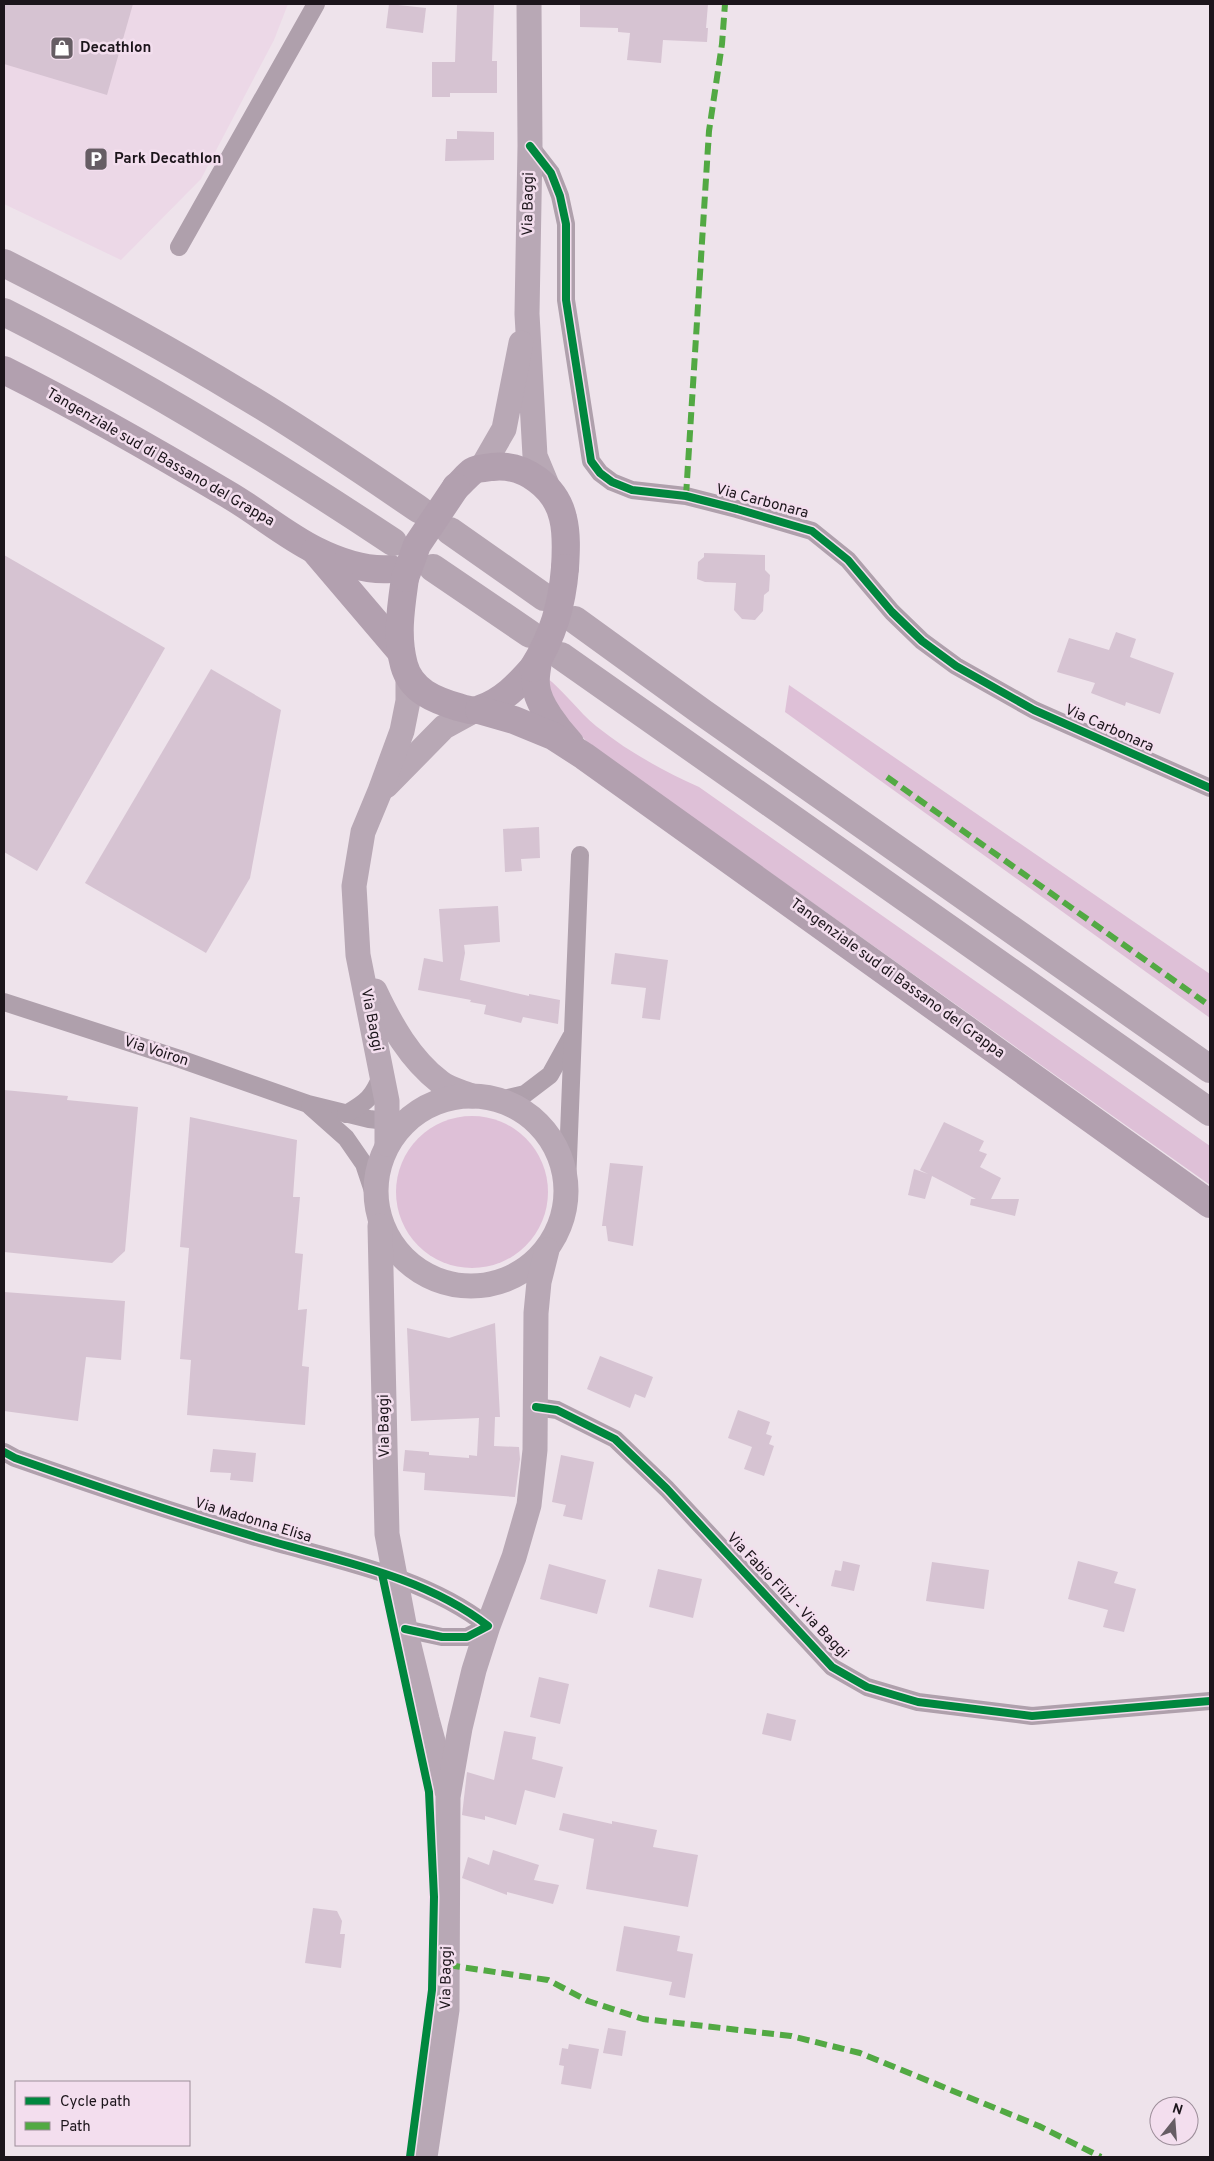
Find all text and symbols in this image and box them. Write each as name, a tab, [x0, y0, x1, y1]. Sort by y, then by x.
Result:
shop icon: Decathlon	[49, 35, 75, 61]
place label: Decathlon	[80, 39, 151, 58]
parking icon: Park Decathlon	[83, 146, 109, 172]
place label: Park Decathlon	[114, 150, 221, 169]
street label: Via Baggi	[519, 172, 539, 236]
street label: Tangenziale sud di Bassano del Grappa	[42, 385, 278, 531]
street label: Via Carbonara	[713, 480, 811, 524]
street label: Via Carbonara	[1061, 701, 1157, 757]
street label: Tangenziale sud di Bassano del Grappa	[786, 895, 1008, 1063]
street label: Via Baggi	[356, 987, 386, 1053]
street label: Via Voiron	[121, 1033, 191, 1071]
street label: Via Baggi	[375, 1394, 395, 1458]
street label: Via Madonna Elisa	[192, 1494, 314, 1548]
street label: Via Fabio Filzi - Via Baggi	[722, 1529, 852, 1663]
street label: Via Baggi	[437, 1946, 457, 2010]
legend	[15, 2081, 190, 2146]
text: Cycle path	[60, 2093, 131, 2112]
north arrow	[1149, 2096, 1199, 2146]
text: N	[1170, 2100, 1185, 2120]
text: Path	[60, 2118, 91, 2137]

